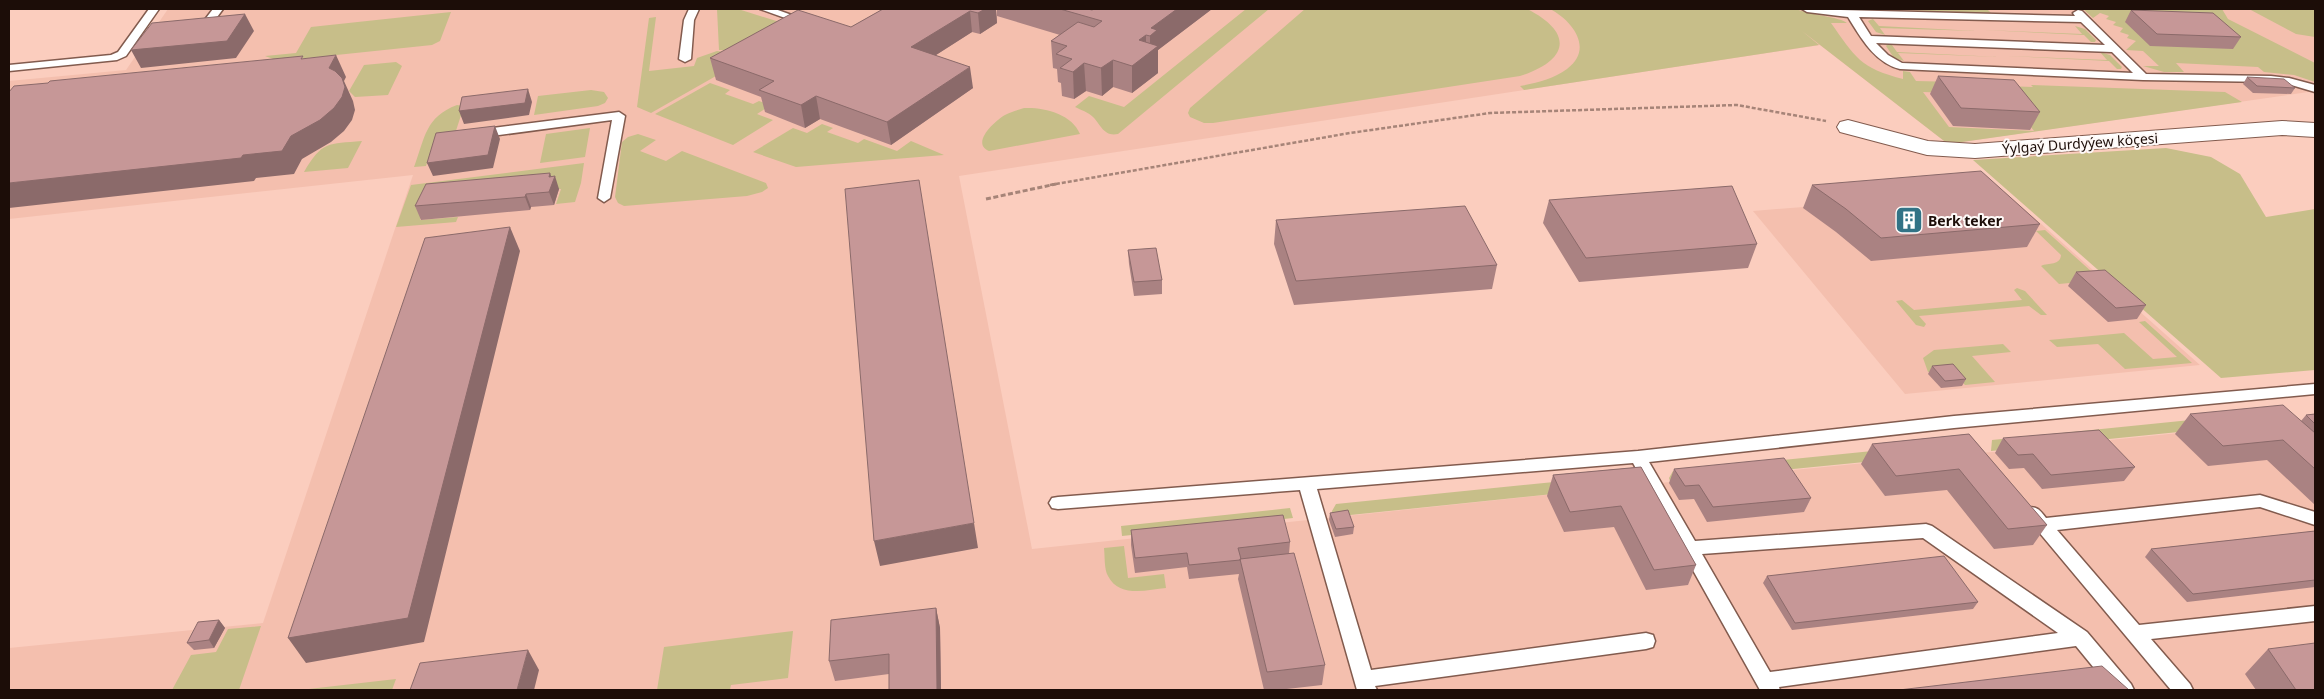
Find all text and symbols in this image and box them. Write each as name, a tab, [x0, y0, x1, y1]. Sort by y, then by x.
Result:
street label: Ýylgaý Durdyýew köçesi	[2001, 128, 2159, 158]
building icon: Berk teker	[1894, 205, 1924, 235]
place label: Berk teker	[1928, 211, 2003, 230]

